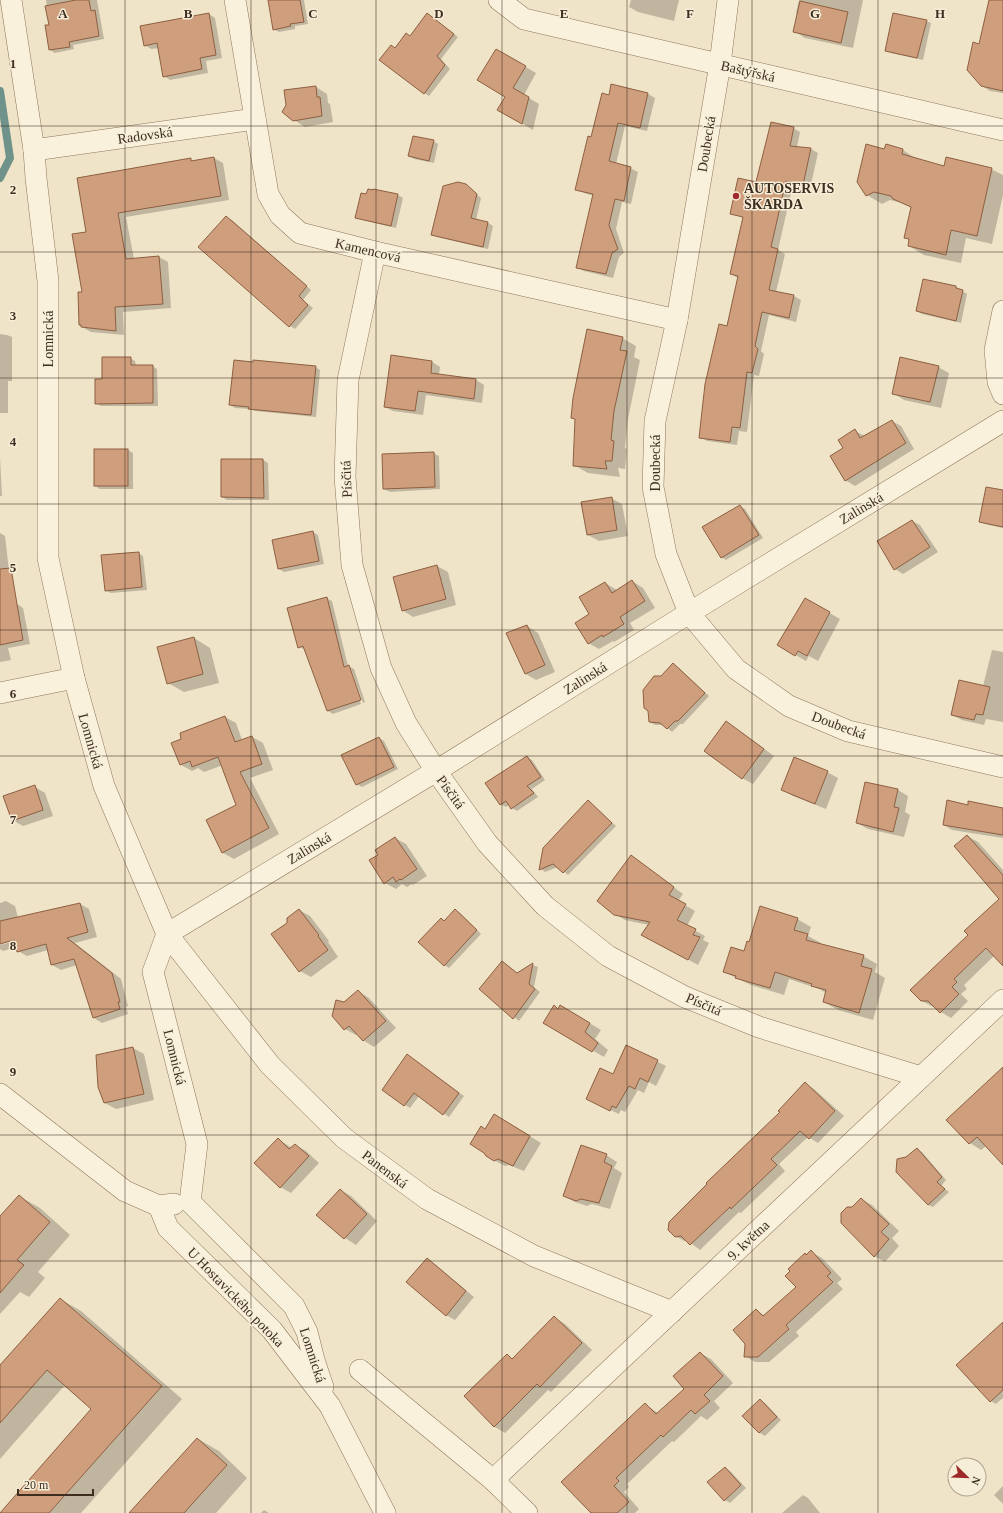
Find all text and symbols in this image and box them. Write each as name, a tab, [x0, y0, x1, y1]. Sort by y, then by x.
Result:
text: A	[58, 6, 68, 21]
text: B	[184, 6, 193, 21]
text: C	[308, 6, 318, 21]
text: D	[434, 6, 444, 21]
text: E	[560, 6, 568, 21]
text: F	[686, 6, 694, 21]
text: G	[810, 6, 820, 21]
text: H	[935, 6, 945, 21]
text: 1	[10, 56, 16, 71]
street label: Baštýřská	[719, 58, 777, 85]
street label: Doubecká	[695, 114, 718, 173]
street label: Radovská	[117, 124, 174, 147]
place label: AUTOSERVIS ŠKARDA	[744, 181, 834, 212]
text: 2	[10, 182, 16, 197]
marker: AUTOSERVIS ŠKARDA	[731, 191, 741, 201]
street label: Kamencová	[334, 236, 403, 265]
text: 3	[10, 308, 17, 323]
street label: Lomnická	[41, 310, 56, 367]
text: 4	[10, 434, 17, 449]
street label: Doubecká	[648, 434, 663, 491]
street label: Písčitá	[338, 459, 355, 498]
street label: Zalinská	[837, 489, 886, 527]
text: 5	[10, 560, 17, 575]
street label: Zalinská	[561, 659, 610, 698]
text: 6	[10, 686, 17, 701]
street label: Doubecká	[810, 709, 869, 742]
street label: Lomnická	[75, 712, 106, 771]
street label: Písčitá	[434, 773, 468, 812]
text: 7	[10, 812, 17, 827]
street label: Zalinská	[285, 829, 334, 867]
text: 8	[10, 938, 17, 953]
street label: Písčitá	[684, 990, 725, 1019]
street label: Lomnická	[160, 1028, 189, 1087]
text: 9	[10, 1064, 17, 1079]
street label: Panenská	[359, 1147, 411, 1192]
street label: 9. května	[724, 1217, 773, 1263]
street label: U Hostavického potoka	[184, 1245, 287, 1351]
street label: Lomnická	[297, 1326, 329, 1385]
north arrow	[947, 1457, 987, 1497]
scale bar	[18, 1471, 93, 1497]
text: N	[969, 1475, 983, 1487]
text: 20 m	[24, 1478, 49, 1492]

